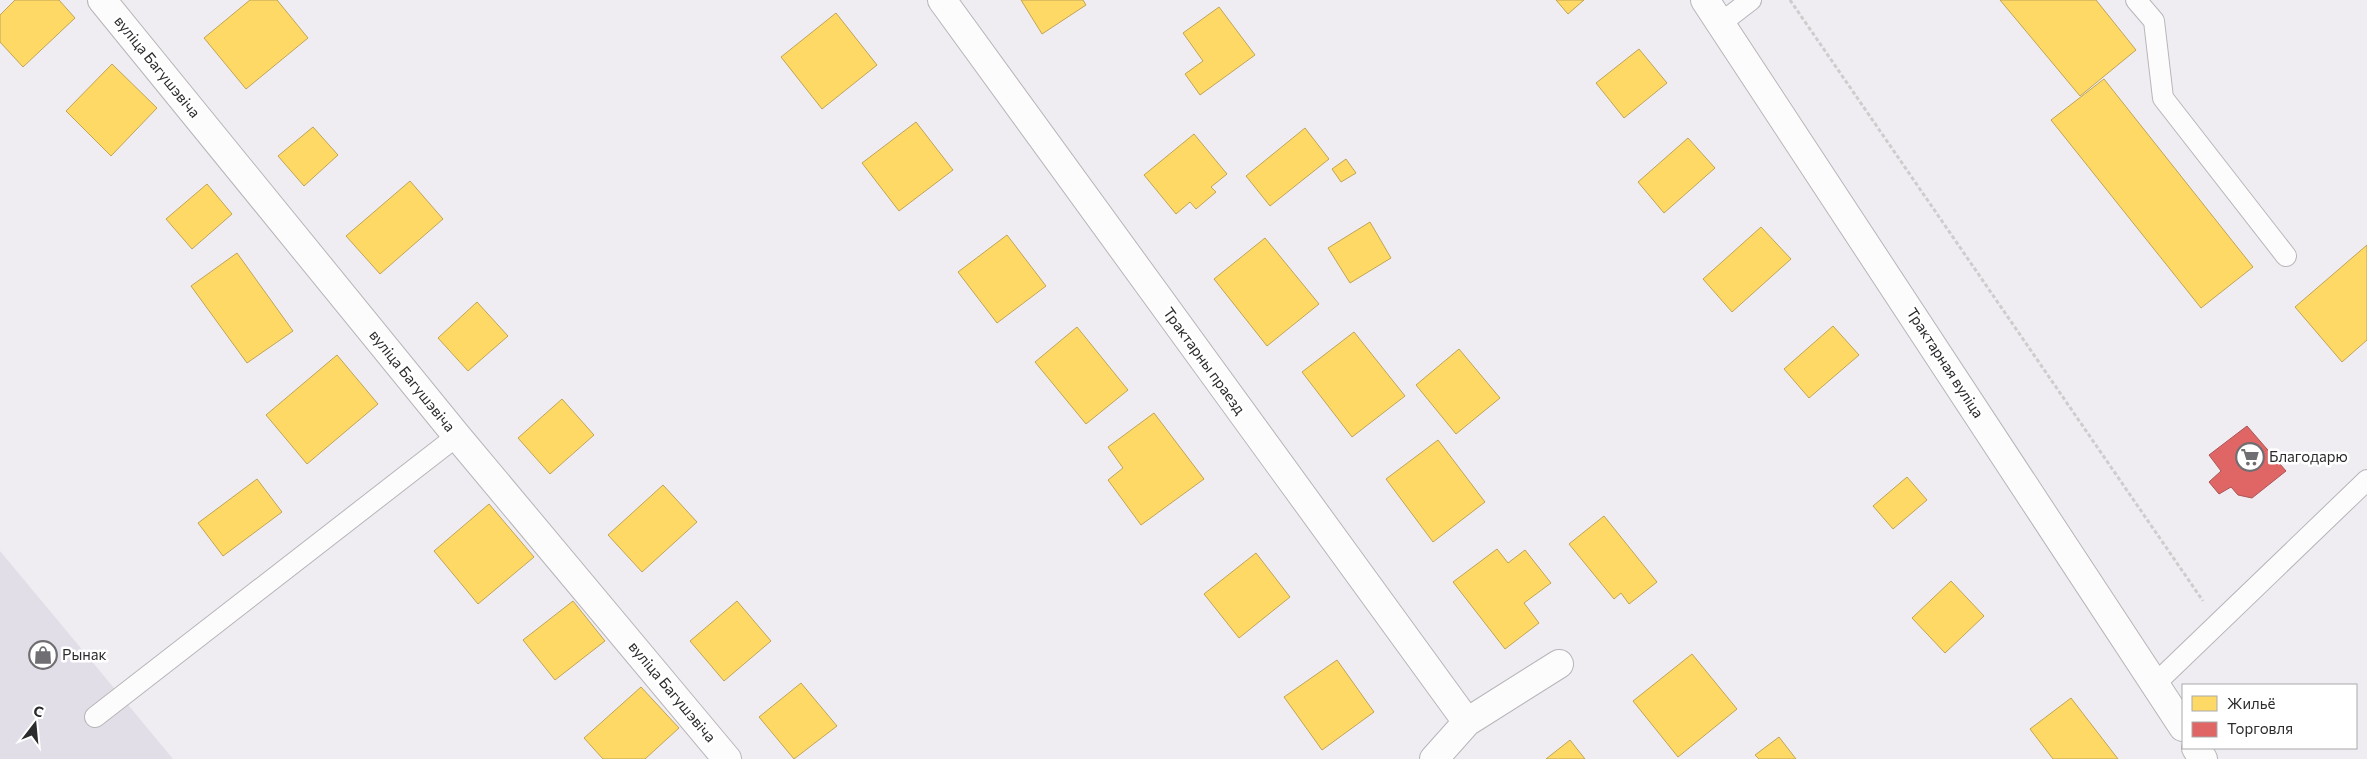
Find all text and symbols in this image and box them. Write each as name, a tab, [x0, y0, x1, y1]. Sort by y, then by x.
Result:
street label: вуліца Багушэвіча	[111, 12, 204, 121]
street label: Трактарны праезд	[1160, 303, 1250, 418]
street label: Трактарная вуліца	[1903, 304, 1988, 421]
street label: вуліца Багушэвіча	[366, 326, 459, 435]
supermarket icon: Благодарю	[2235, 442, 2265, 472]
place label: Благодарю	[2269, 447, 2348, 465]
street label: вуліца Багушэвіча	[625, 637, 720, 745]
shop icon: Рынак	[28, 640, 58, 670]
place label: Рынак	[62, 645, 107, 663]
legend	[2182, 684, 2357, 749]
text: Жильё	[2227, 694, 2275, 712]
north arrow	[10, 699, 60, 749]
text: С	[32, 702, 46, 721]
text: Торговля	[2227, 719, 2293, 737]

